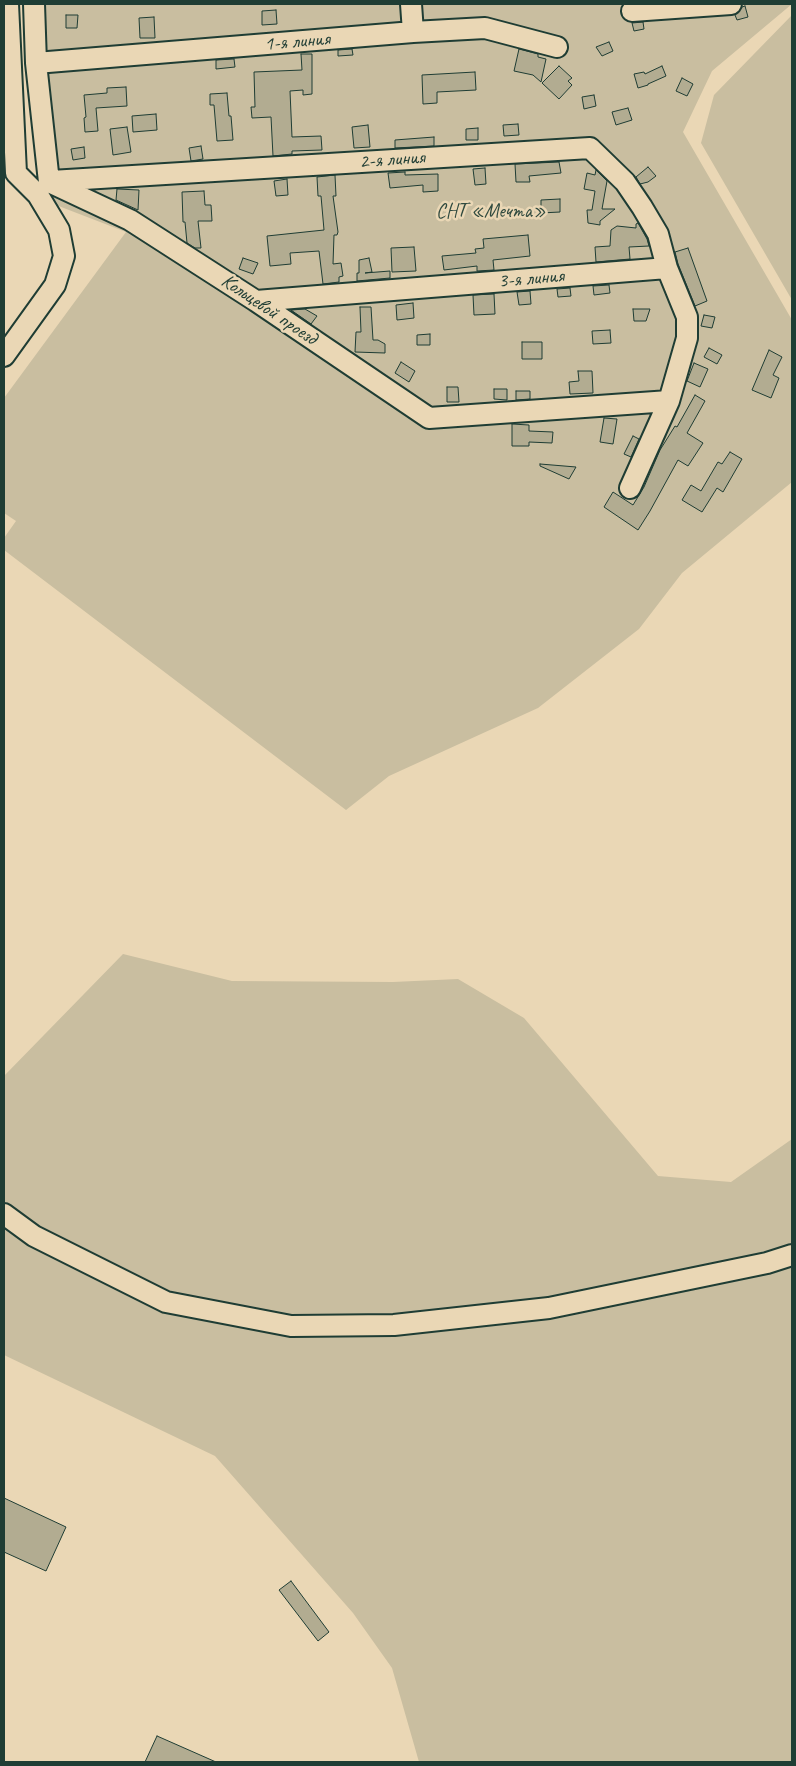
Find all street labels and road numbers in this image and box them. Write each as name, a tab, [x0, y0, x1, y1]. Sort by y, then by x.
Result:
street label: 1-я линия	[263, 27, 331, 57]
street label: 2-я линия	[358, 146, 426, 174]
street label: 3-я линия	[497, 264, 565, 294]
street label: Кольцевой проезд	[216, 269, 322, 351]

